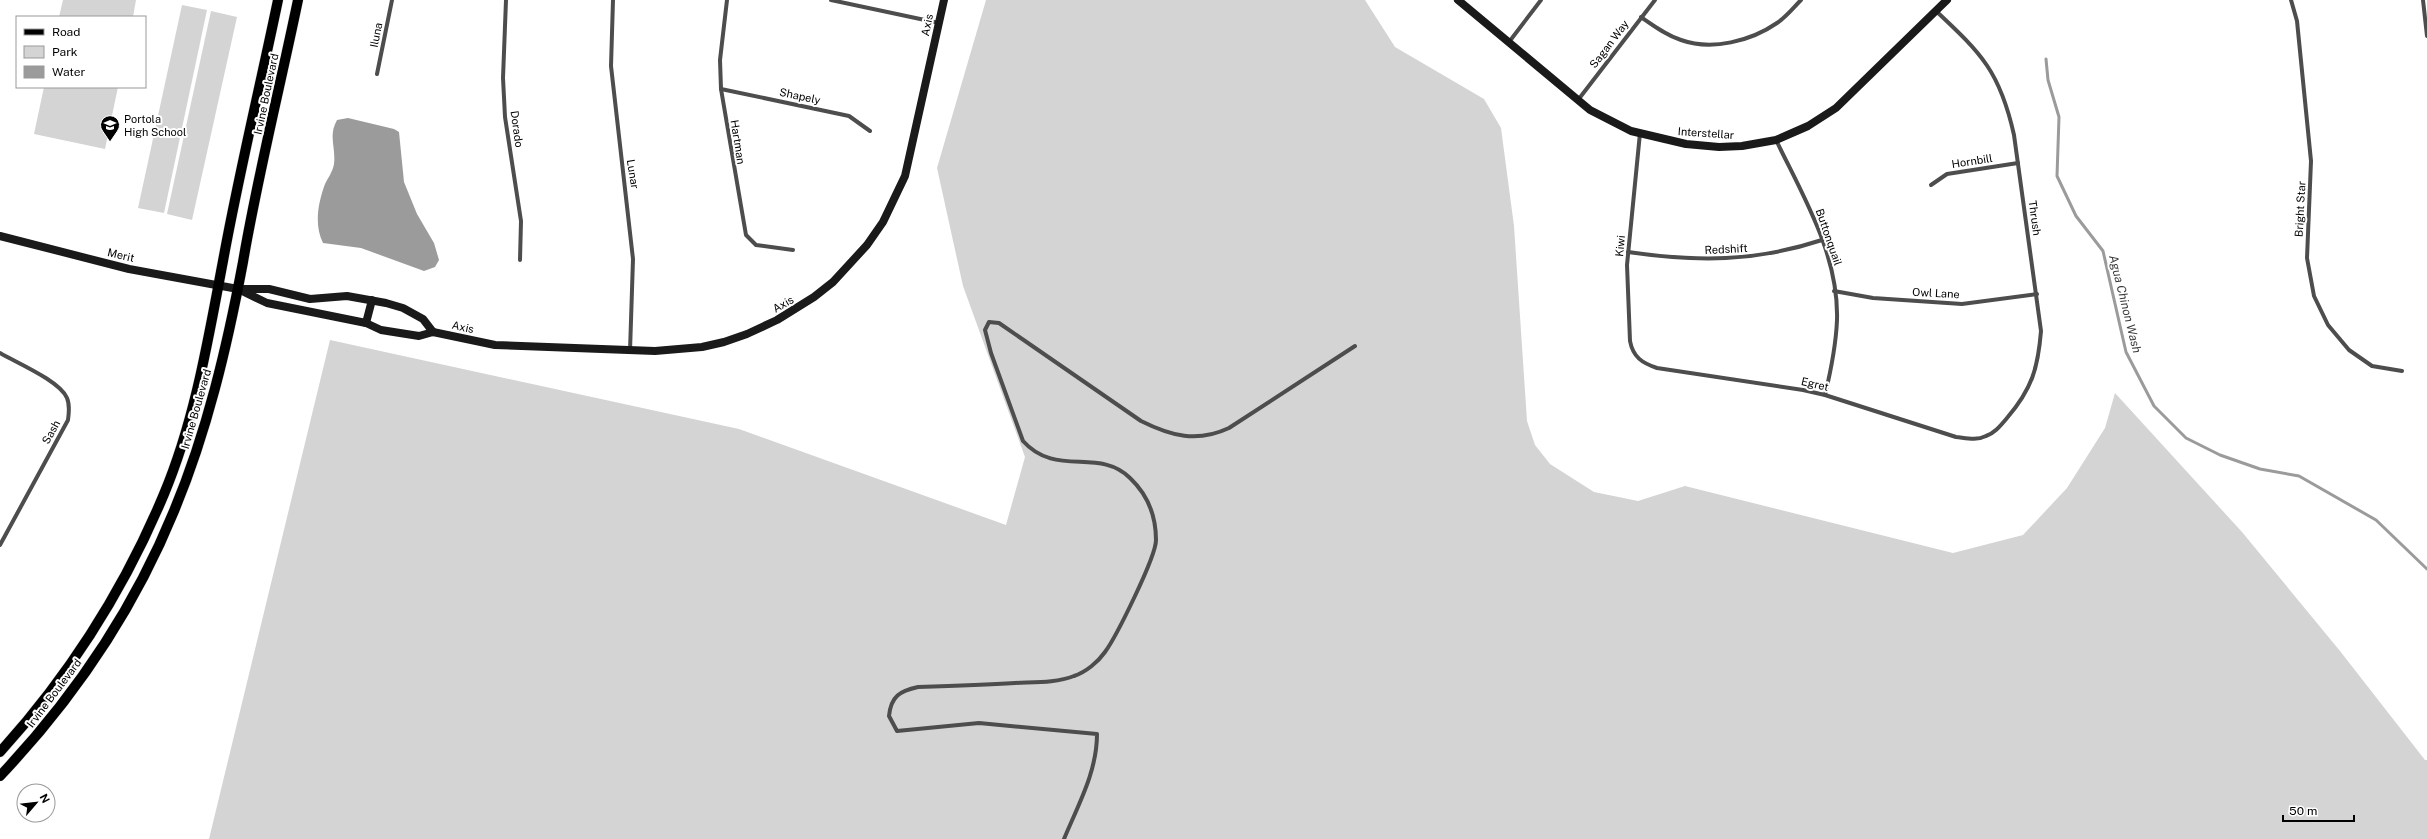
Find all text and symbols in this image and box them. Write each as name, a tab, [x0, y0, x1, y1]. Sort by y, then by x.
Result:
street label: Axis	[919, 13, 935, 37]
legend	[16, 16, 146, 88]
street label: Sagan Way	[1587, 18, 1631, 70]
street label: Iluna	[368, 22, 384, 48]
text: Road	[52, 25, 80, 39]
text: Park	[52, 45, 78, 59]
street label: Irvine Boulevard	[252, 52, 280, 136]
text: Water	[52, 65, 86, 79]
street label: Shapely	[778, 86, 822, 106]
street label: Dorado	[508, 110, 526, 148]
place label: Portola High School	[124, 113, 186, 138]
school or university icon: Portola High School	[99, 114, 121, 142]
street label: Hartman	[729, 119, 747, 165]
street label: Interstellar	[1677, 125, 1735, 141]
street label: Hornbill	[1951, 152, 1993, 170]
street label: Lunar	[625, 158, 641, 190]
street label: Bright Star	[2293, 181, 2307, 237]
street label: Thrush	[2027, 200, 2043, 236]
street label: Buttonquail	[1814, 207, 1844, 267]
street label: Kiwi	[1613, 235, 1627, 257]
street label: Redshift	[1704, 242, 1748, 256]
street label: Merit	[106, 246, 136, 264]
water label: Agua Chinon Wash	[2106, 254, 2144, 355]
street label: Owl Lane	[1912, 286, 1960, 300]
street label: Axis	[770, 293, 796, 315]
street label: Axis	[451, 319, 476, 335]
street label: Irvine Boulevard	[179, 368, 213, 450]
street label: Egret	[1800, 375, 1830, 393]
street label: Sash	[40, 418, 62, 446]
street label: Irvine Boulevard	[24, 656, 84, 730]
north arrow	[16, 783, 56, 823]
text: N	[38, 792, 52, 805]
scale bar	[2283, 797, 2354, 823]
text: 50 m	[2289, 804, 2317, 818]

